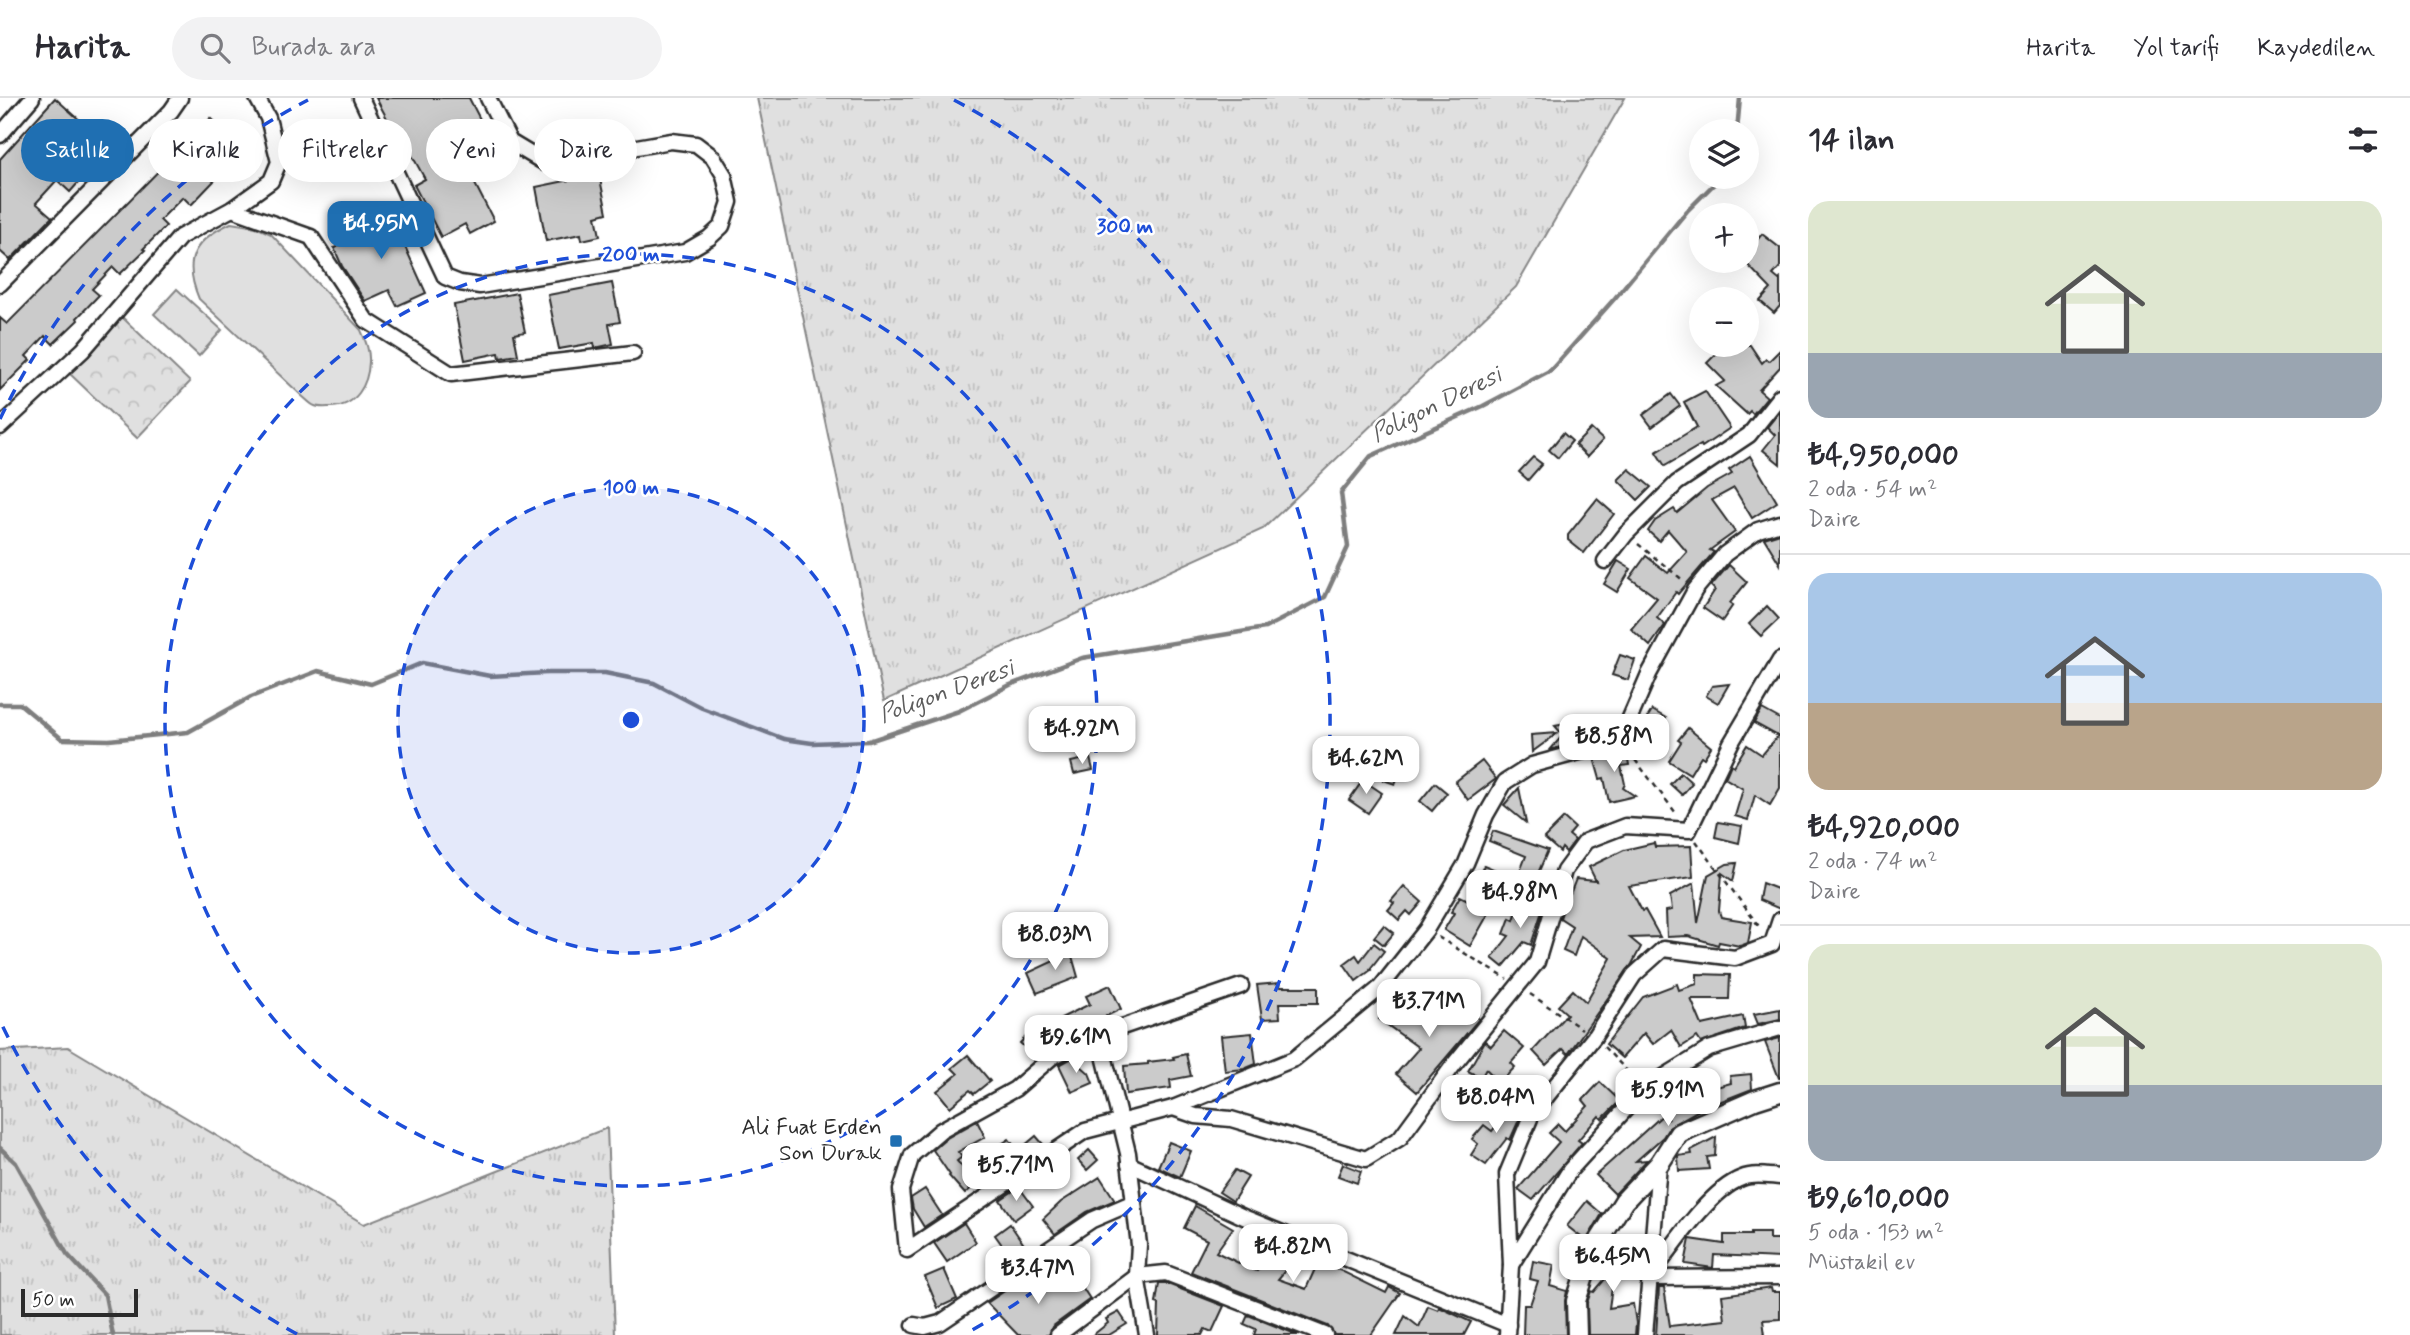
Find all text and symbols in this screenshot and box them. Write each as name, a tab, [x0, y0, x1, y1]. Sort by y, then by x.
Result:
search box	[172, 17, 662, 80]
text: Harita	[35, 26, 130, 70]
icon: search	[196, 29, 234, 67]
text: Burada ara	[252, 31, 376, 65]
text: Harita	[2026, 33, 2095, 64]
text: Yol tarifi	[2133, 33, 2219, 64]
text: Kaydedilen	[2257, 33, 2375, 64]
chip: Satılık	[21, 119, 134, 182]
chip: Kiralık	[148, 119, 264, 182]
chip: Filtreler	[278, 119, 412, 182]
chip: Yeni	[426, 119, 520, 182]
chip: Daire	[534, 119, 637, 182]
map controls	[1689, 119, 1759, 357]
button: layers	[1689, 119, 1759, 189]
text: 14 ilan	[1808, 121, 1895, 160]
icon: filters	[2344, 121, 2382, 159]
pin: ₺4.95M	[324, 202, 438, 261]
button: +	[1689, 203, 1759, 273]
text: ₺4.95M	[343, 209, 419, 239]
text: 300 m	[1097, 213, 1154, 241]
text: 200 m	[602, 241, 660, 269]
icon: home	[2032, 246, 2158, 372]
button: −	[1689, 287, 1759, 357]
water label: Poligon Deresi	[1366, 359, 1509, 450]
text: ₺4,950,000	[1808, 436, 1959, 475]
text: 100 m	[603, 474, 659, 502]
text: 2 oda · 54 m²	[1808, 475, 1937, 505]
text: Daire	[1808, 505, 1860, 535]
icon: home	[2032, 618, 2158, 744]
water label: Poligon Deresi	[875, 653, 1020, 731]
pin: ₺4.92M	[1025, 706, 1139, 766]
centre of rings	[619, 708, 643, 732]
text: ₺4.92M	[1045, 714, 1119, 744]
pin: ₺8.58M	[1557, 714, 1671, 774]
text: ₺8.58M	[1575, 722, 1653, 752]
pin: ₺4.62M	[1309, 736, 1423, 796]
text: ₺4.62M	[1328, 744, 1404, 774]
text: ₺4,920,000	[1808, 808, 1960, 847]
text: 2 oda · 74 m²	[1808, 847, 1937, 877]
pin: ₺4.98M	[1463, 870, 1577, 930]
text: Daire	[1808, 877, 1860, 907]
text: ₺4.98M	[1482, 878, 1558, 908]
pin: ₺8.03M	[998, 912, 1112, 972]
text: ₺8.03M	[1018, 920, 1092, 950]
pin: ₺3.71M	[1372, 979, 1486, 1039]
text: ₺3.71M	[1393, 987, 1465, 1017]
icon: home	[2032, 989, 2158, 1115]
pin: ₺9.61M	[1019, 1016, 1133, 1075]
text: ₺9.61M	[1040, 1023, 1112, 1053]
pin: ₺5.91M	[1611, 1068, 1725, 1128]
pin: ₺8.04M	[1439, 1076, 1553, 1135]
text: ₺5.91M	[1631, 1076, 1705, 1106]
text: ₺8.04M	[1457, 1083, 1535, 1113]
place label: Ali Fuat Erden Son Durak	[741, 1113, 882, 1169]
marker: Ali Fuat Erden Son Durak	[888, 1133, 904, 1149]
pin: ₺5.71M	[959, 1144, 1073, 1203]
text: ₺5.71M	[978, 1151, 1054, 1181]
text: ₺9,610,000	[1808, 1179, 1950, 1218]
text: 5 oda · 153 m²	[1808, 1218, 1944, 1248]
pin: ₺4.82M	[1236, 1224, 1350, 1284]
text: ₺4.82M	[1255, 1232, 1331, 1262]
pin: ₺6.45M	[1556, 1234, 1670, 1294]
text: ₺6.45M	[1575, 1242, 1651, 1272]
pin: ₺3.47M	[981, 1246, 1095, 1306]
text: Müstakil ev	[1808, 1248, 1915, 1278]
text: ₺3.47M	[1001, 1254, 1075, 1284]
scale bar	[21, 1286, 138, 1318]
text: 50 m	[32, 1288, 75, 1313]

